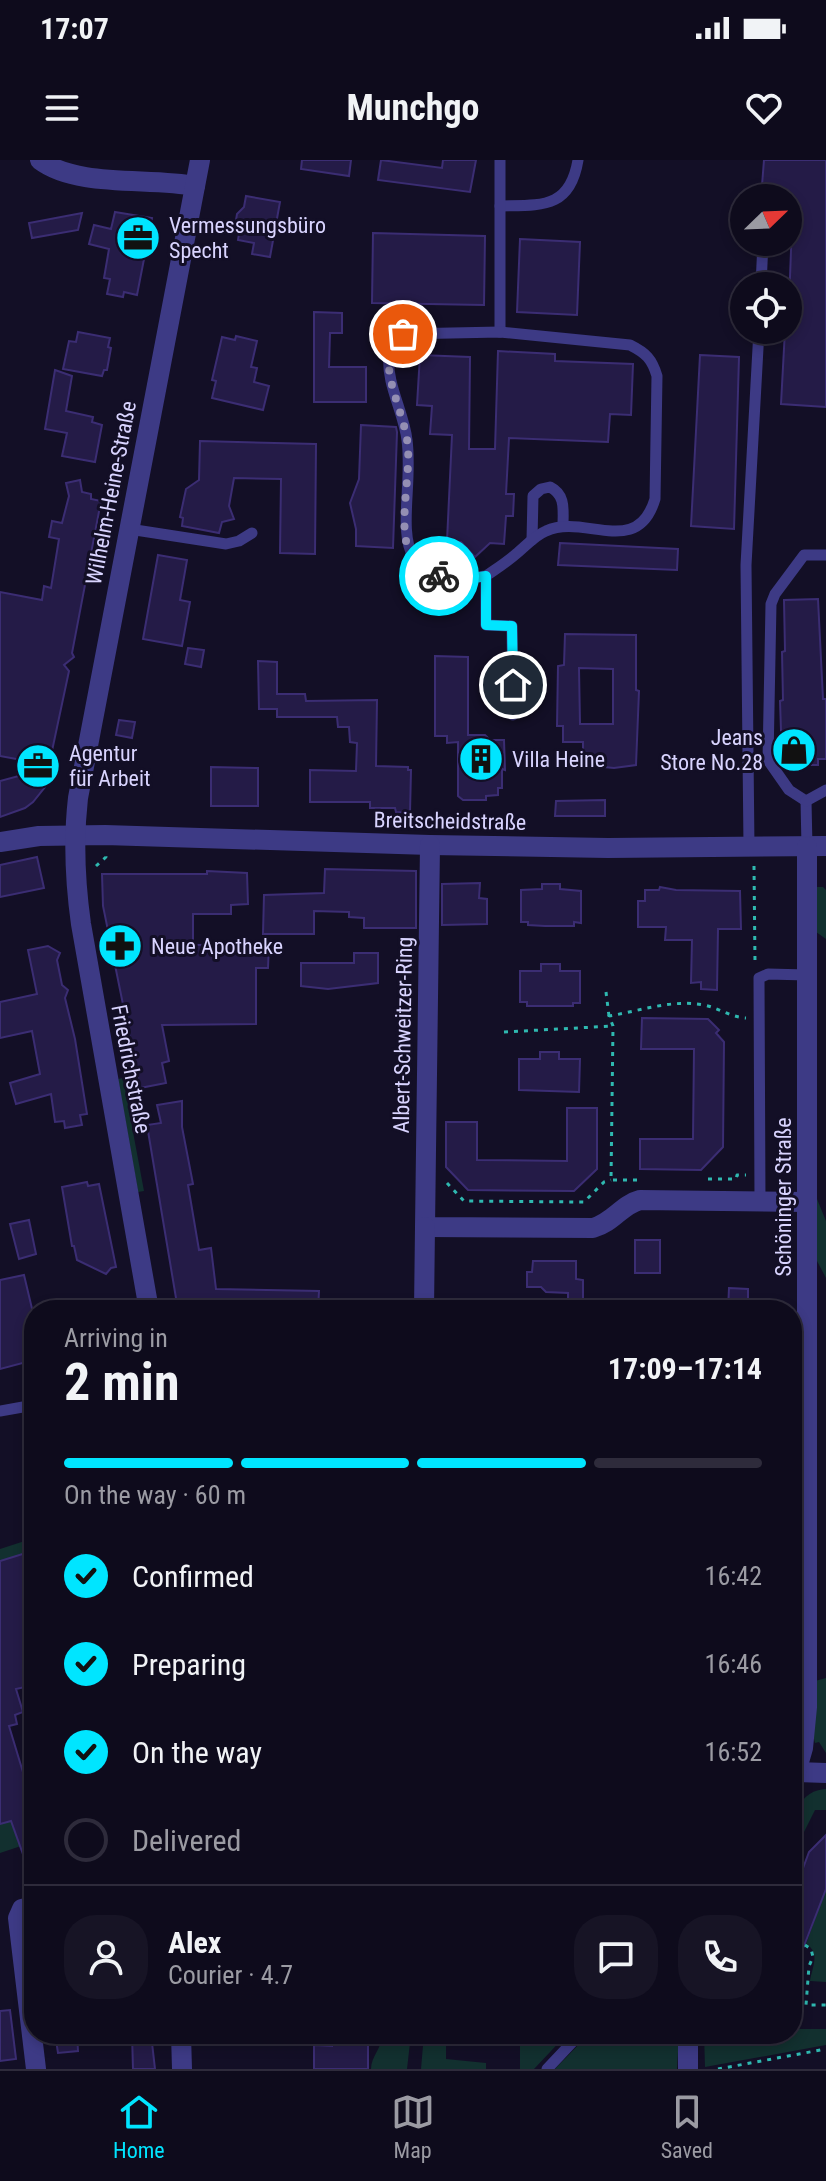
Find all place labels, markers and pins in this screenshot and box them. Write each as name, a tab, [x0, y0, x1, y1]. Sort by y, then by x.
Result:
place label: Vermessungsbüro Specht	[169, 213, 326, 263]
office icon: Vermessungsbüro Specht	[114, 214, 162, 262]
pin	[369, 300, 437, 368]
pin	[479, 651, 547, 719]
place label: Jeans Store No.28	[660, 725, 763, 775]
shop icon: Jeans Store No.28	[770, 726, 818, 774]
building icon: Villa Heine	[457, 735, 505, 783]
place label: Agentur für Arbeit	[69, 741, 150, 791]
office icon: Agentur für Arbeit	[14, 742, 62, 790]
place label: Villa Heine	[512, 747, 605, 772]
pharmacy icon: Neue Apotheke	[96, 922, 144, 970]
place label: Neue Apotheke	[151, 934, 283, 959]

